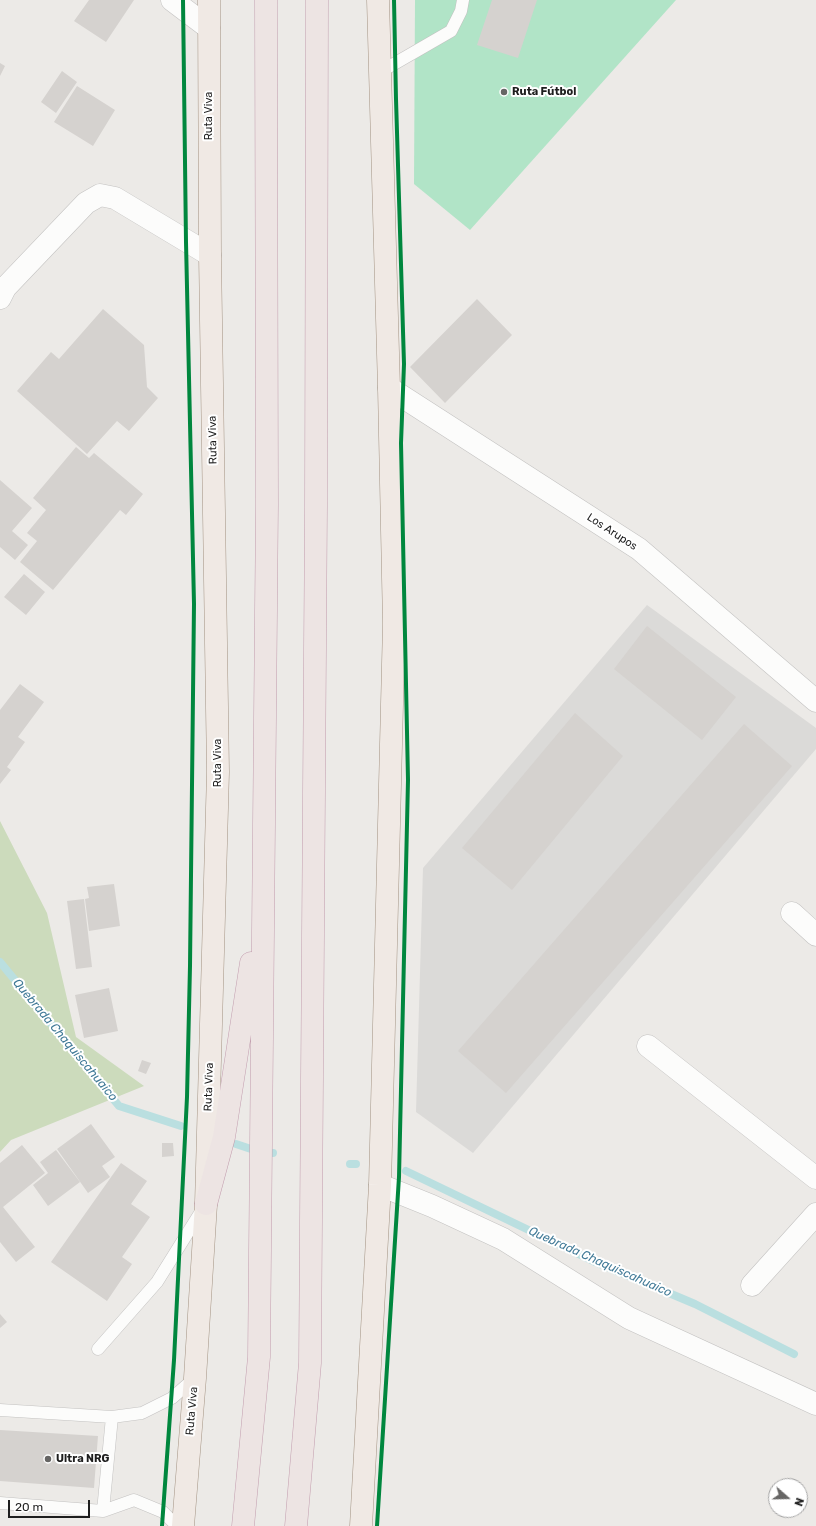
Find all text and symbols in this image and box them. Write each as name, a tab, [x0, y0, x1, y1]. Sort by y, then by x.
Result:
place label: Ruta Fútbol	[512, 85, 576, 99]
marker: Ruta Fútbol	[499, 87, 509, 97]
street label: Ruta Viva	[202, 92, 216, 140]
street label: Ruta Viva	[206, 416, 220, 464]
street label: Los Arupos	[584, 511, 640, 553]
street label: Ruta Viva	[211, 739, 225, 787]
water label: Quebrada Chaquiscahuaico	[10, 976, 120, 1104]
street label: Ruta Viva	[202, 1062, 216, 1112]
water label: Quebrada Chaquiscahuaico	[526, 1224, 674, 1300]
street label: Ruta Viva	[183, 1386, 201, 1436]
place label: Ultra NRG	[56, 1452, 109, 1466]
marker: Ultra NRG	[43, 1454, 53, 1464]
north arrow	[768, 1478, 808, 1518]
scale bar	[10, 1492, 92, 1518]
text: N	[791, 1496, 806, 1508]
text: 20 m	[15, 1500, 43, 1514]

